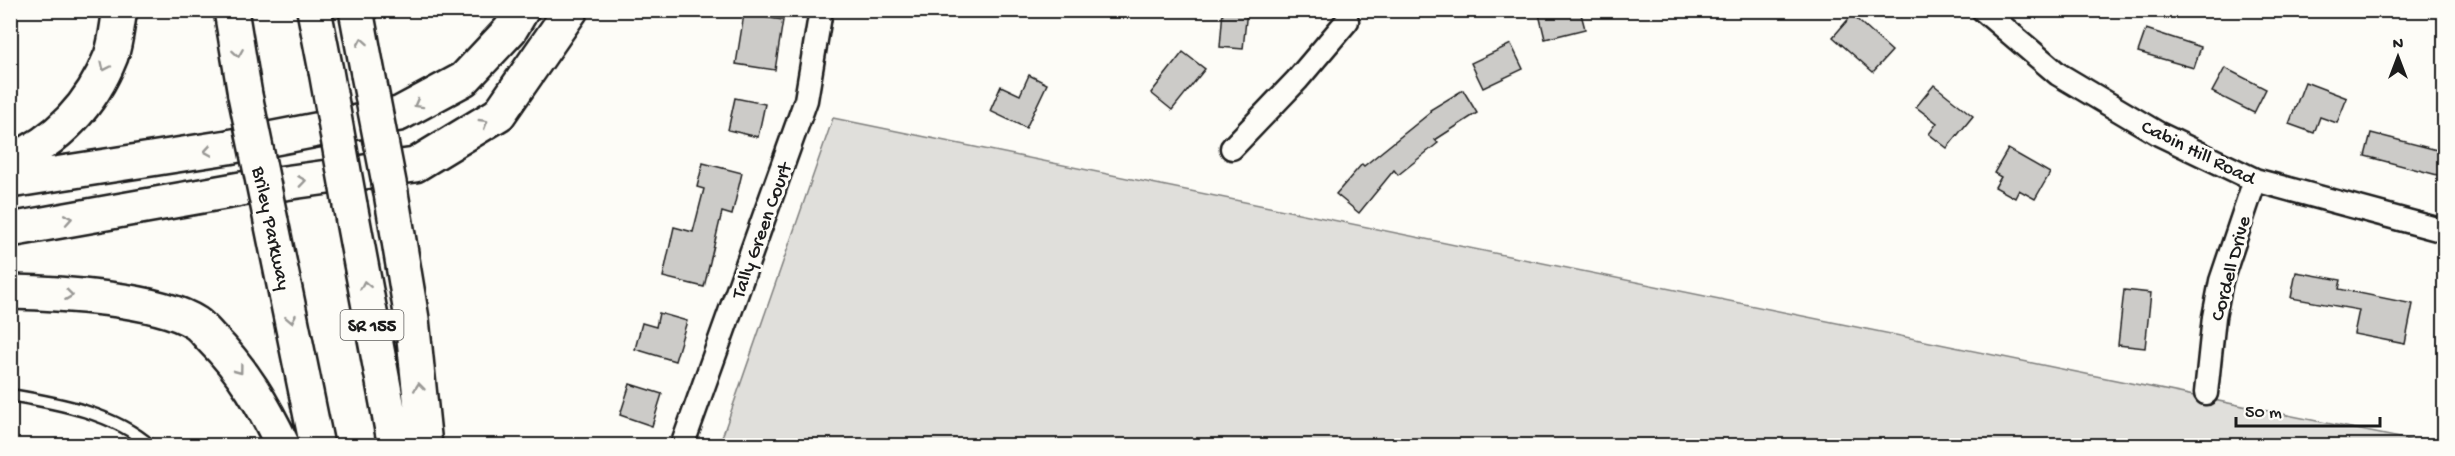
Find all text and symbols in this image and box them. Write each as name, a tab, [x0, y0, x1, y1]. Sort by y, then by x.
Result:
north arrow	[2368, 27, 2428, 87]
text: N	[2393, 36, 2404, 55]
one-way arrow	[356, 38, 369, 48]
one-way arrow	[231, 48, 243, 57]
one-way arrow	[101, 60, 113, 71]
one-way arrow	[414, 97, 424, 108]
street label: Cabin Hill Road	[2137, 117, 2260, 193]
one-way arrow	[478, 119, 488, 131]
one-way arrow	[203, 144, 213, 156]
street label: Tally Green Court	[728, 159, 799, 303]
street label: Briley Parkway	[245, 164, 294, 293]
one-way arrow	[297, 175, 307, 187]
one-way arrow	[63, 213, 73, 226]
street label: Cordell Drive	[2207, 213, 2258, 324]
one-way arrow	[359, 280, 372, 290]
one-way arrow	[64, 288, 73, 300]
road number: SR 155	[340, 310, 404, 340]
one-way arrow	[284, 314, 297, 324]
one-way arrow	[232, 363, 243, 374]
one-way arrow	[413, 383, 426, 392]
scale bar	[2236, 390, 2380, 428]
text: 50 m	[2245, 403, 2282, 424]

